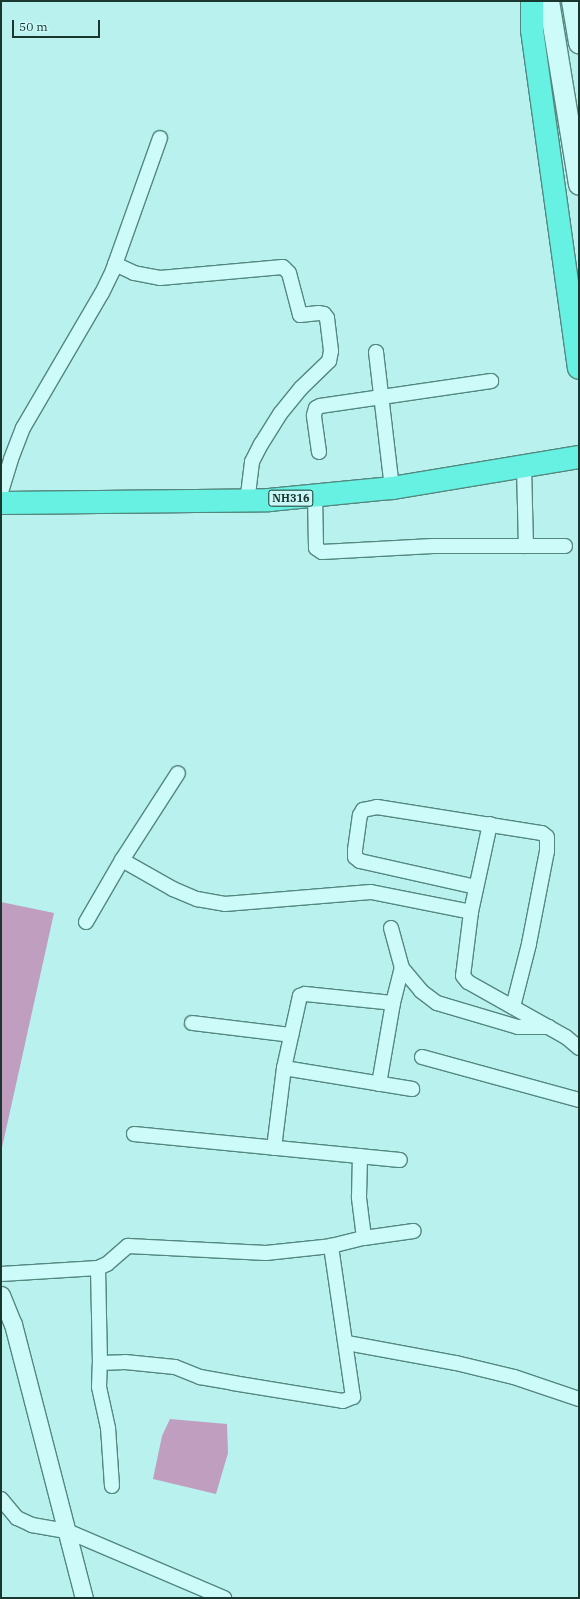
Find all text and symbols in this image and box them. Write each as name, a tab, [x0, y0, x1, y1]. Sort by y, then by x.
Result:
scale bar	[14, 12, 102, 38]
text: 50 m	[19, 19, 48, 34]
road number: NH316	[268, 489, 314, 507]

